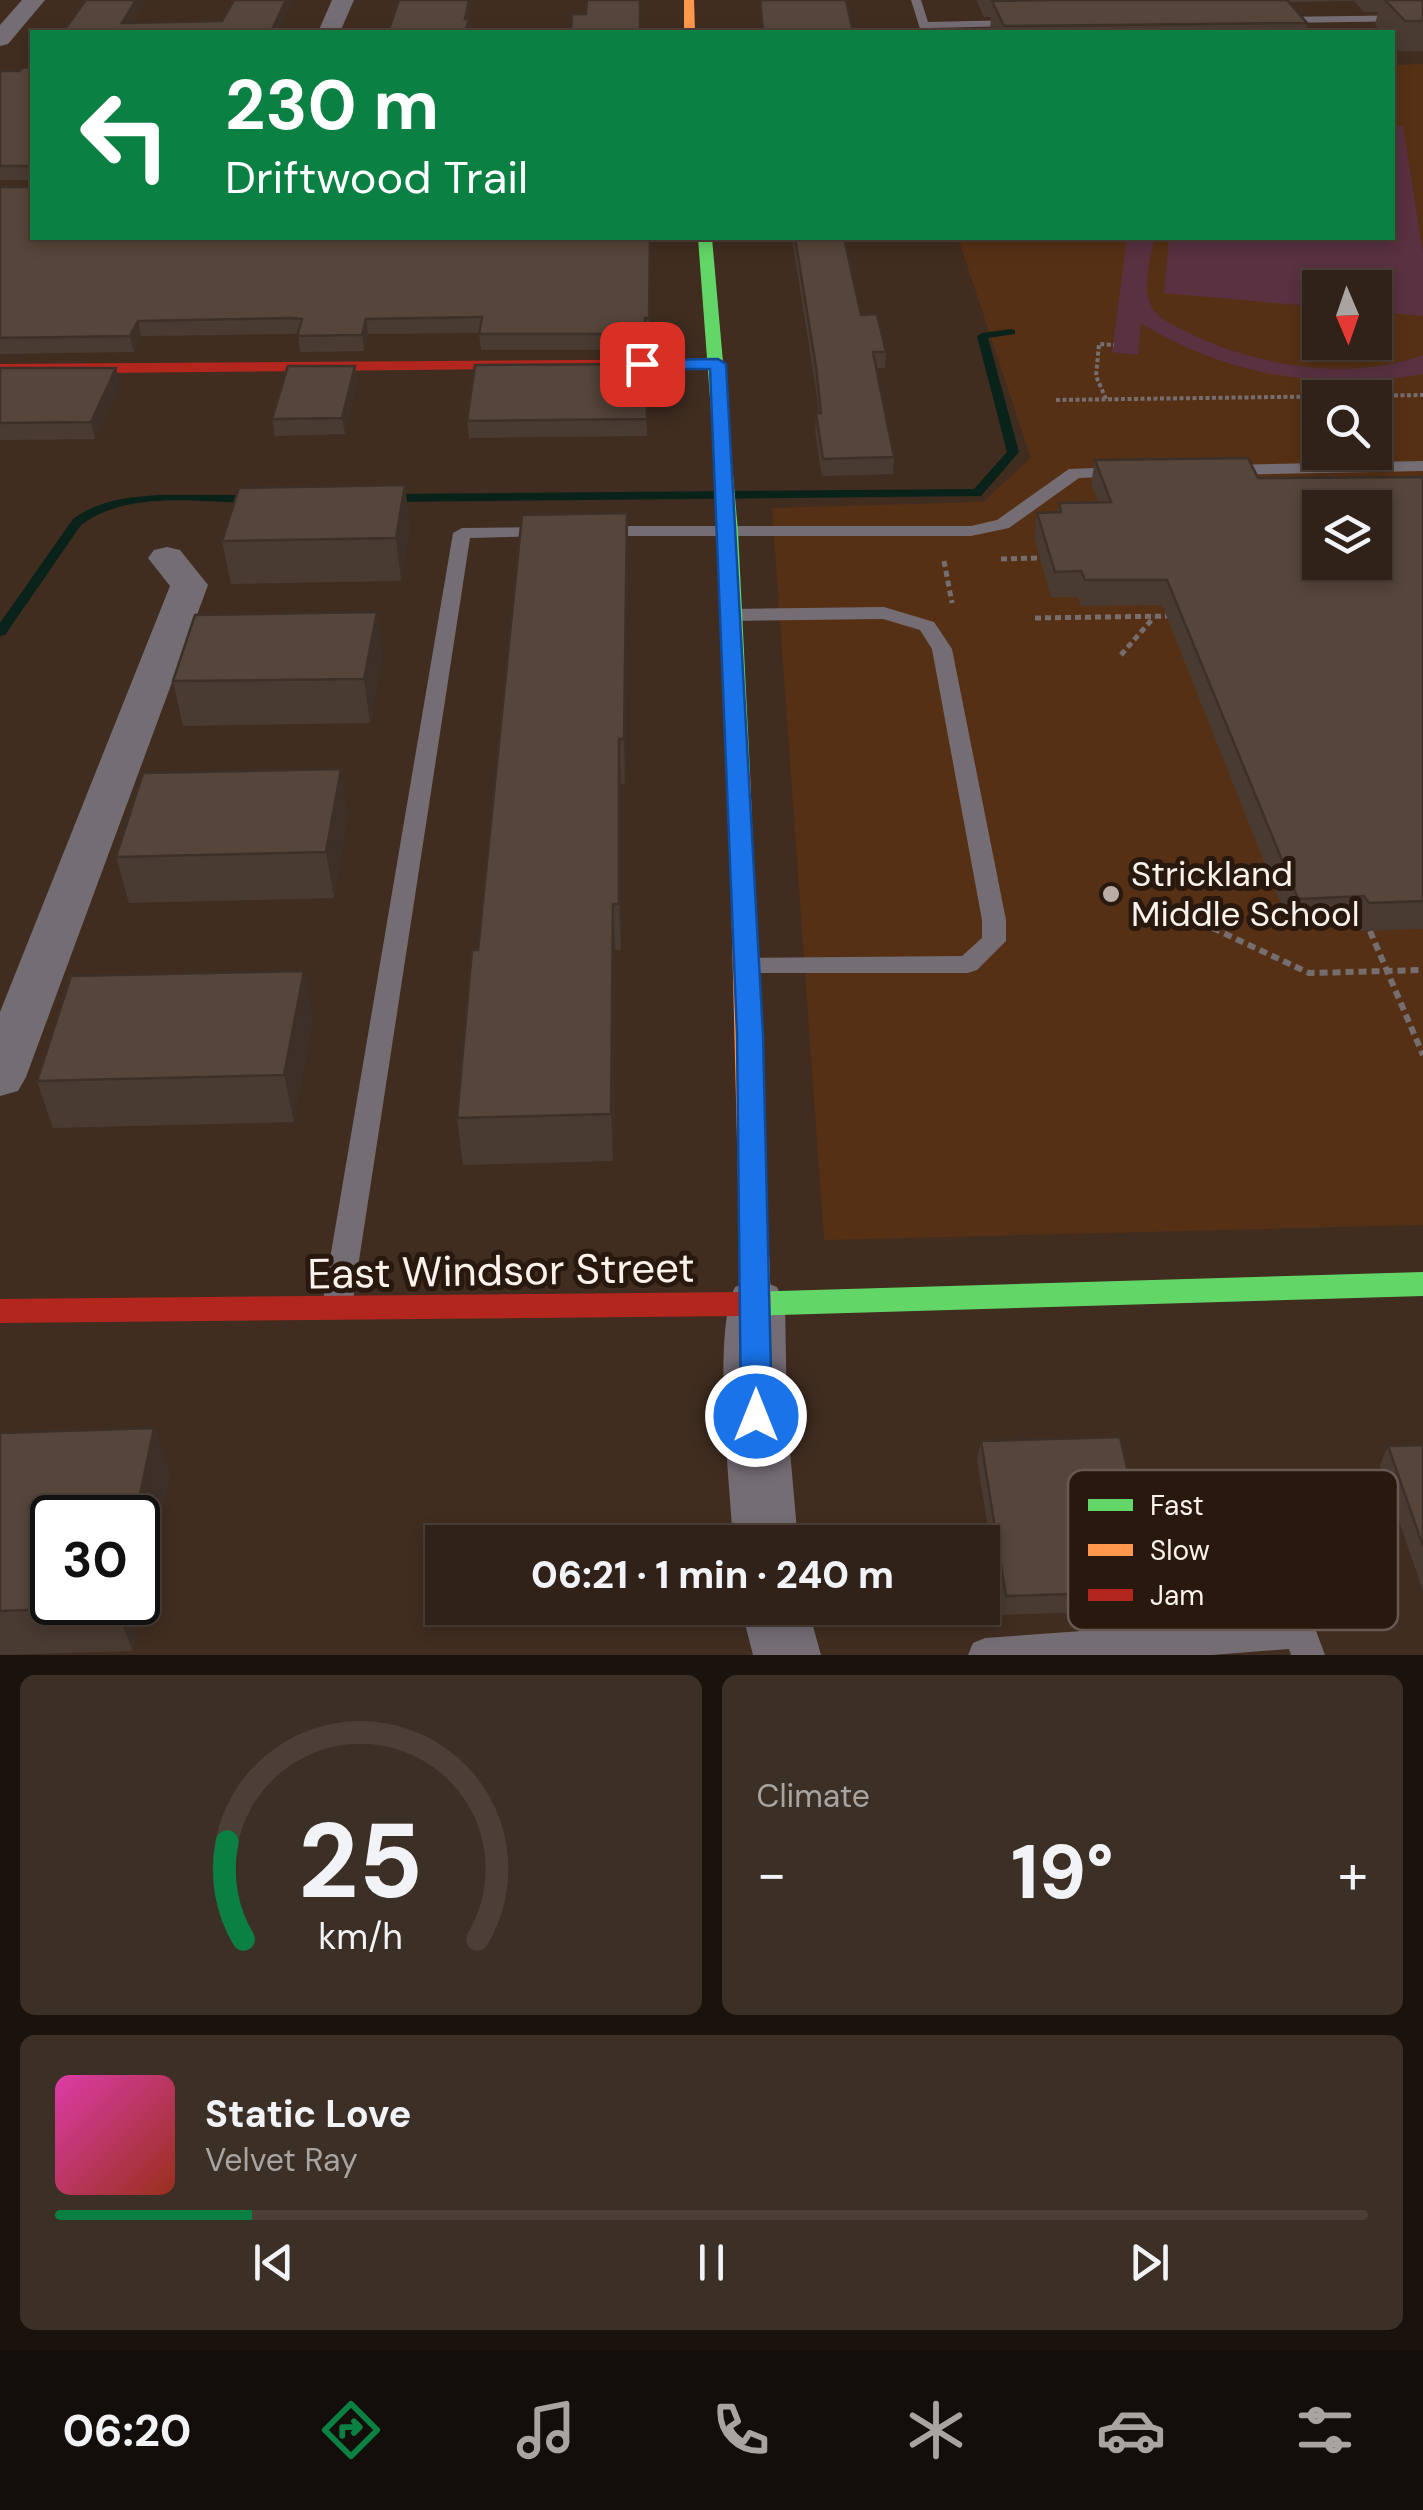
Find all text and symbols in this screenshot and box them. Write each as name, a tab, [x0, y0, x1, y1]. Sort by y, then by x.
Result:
text: 230 m	[225, 60, 439, 151]
icon: left	[60, 70, 190, 200]
text: Driftwood Trail	[225, 148, 528, 207]
north arrow	[1302, 270, 1392, 360]
map controls	[1302, 270, 1392, 580]
pin	[600, 322, 685, 407]
icon: arrive	[615, 337, 670, 392]
button: search	[1302, 380, 1392, 470]
button: layers	[1302, 490, 1392, 580]
place label: Strickland Middle School	[1131, 851, 1359, 937]
marker: Strickland Middle School	[1100, 883, 1122, 905]
street label: East Windsor Street	[307, 1240, 695, 1301]
position arrow	[704, 1364, 808, 1468]
legend	[1068, 1470, 1398, 1630]
text: Fast	[1150, 1487, 1204, 1524]
speed limit sign: 30	[30, 1495, 160, 1625]
text: Slow	[1150, 1532, 1210, 1569]
text: 06:21 · 1 min · 240 m	[531, 1550, 894, 1600]
text: Jam	[1150, 1577, 1204, 1614]
text: Climate	[757, 1775, 870, 1817]
text: 25	[298, 1794, 423, 1929]
text: 19°	[1011, 1824, 1114, 1921]
text: −	[757, 1838, 787, 1910]
text: +	[1338, 1838, 1368, 1910]
text: km/h	[319, 1914, 403, 1960]
text: Static Love	[205, 2089, 411, 2139]
text: Velvet Ray	[205, 2139, 358, 2181]
icon: previous	[246, 2235, 301, 2290]
icon: pause	[684, 2235, 739, 2290]
icon: next	[1122, 2235, 1177, 2290]
icon: directions	[316, 2395, 386, 2465]
icon: music	[511, 2395, 581, 2465]
icon: phone	[706, 2395, 776, 2465]
icon: climate	[901, 2395, 971, 2465]
icon: car	[1096, 2395, 1166, 2465]
icon: filters	[1290, 2395, 1360, 2465]
text: 06:20	[62, 2401, 192, 2460]

